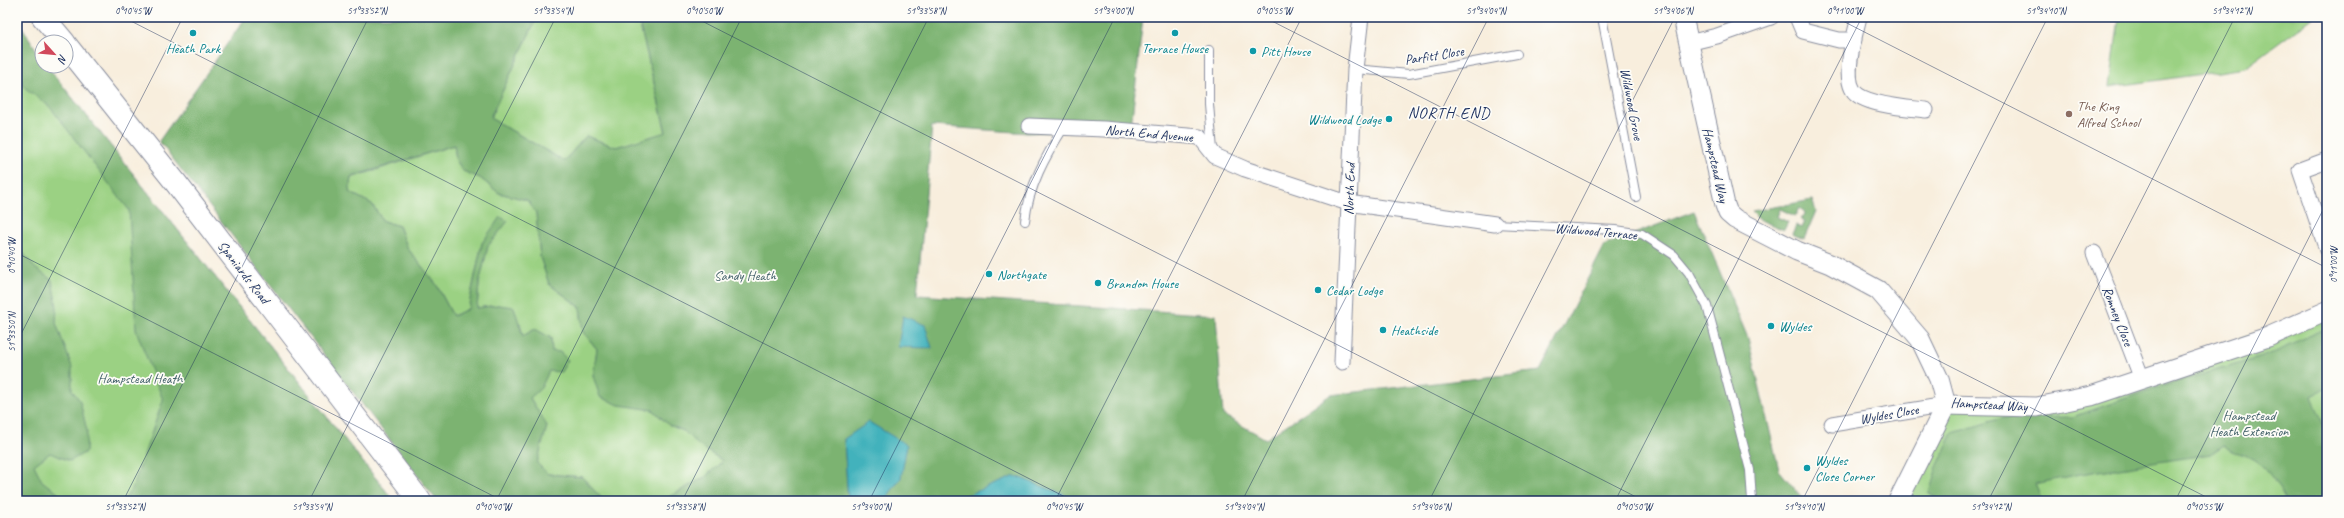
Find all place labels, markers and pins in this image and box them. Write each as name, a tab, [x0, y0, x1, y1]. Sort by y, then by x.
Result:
marker: Heath Park	[188, 28, 198, 38]
marker: Terrace House	[1170, 28, 1180, 38]
place label: Heath Park	[166, 40, 222, 57]
place label: Terrace House	[1142, 40, 1209, 57]
place label: Pitt House	[1261, 43, 1312, 60]
marker: Pitt House	[1248, 46, 1258, 56]
place label: The King Alfred School	[2077, 98, 2142, 131]
marker: The King Alfred School	[2064, 109, 2074, 119]
place label: Wildwood Lodge	[1308, 111, 1382, 128]
marker: Wildwood Lodge	[1384, 114, 1394, 124]
place label: Northgate	[997, 266, 1048, 283]
marker: Northgate	[984, 269, 994, 279]
place label: Brandon House	[1106, 275, 1180, 292]
marker: Brandon House	[1093, 278, 1103, 288]
place label: Cedar Lodge	[1326, 282, 1384, 299]
marker: Cedar Lodge	[1313, 285, 1323, 295]
place label: Wyldes	[1779, 318, 1813, 335]
marker: Wyldes	[1766, 321, 1776, 331]
place label: Heathside	[1391, 322, 1439, 339]
marker: Heathside	[1378, 325, 1388, 335]
place label: Wyldes Close Corner	[1815, 452, 1875, 485]
marker: Wyldes Close Corner	[1802, 463, 1812, 473]

